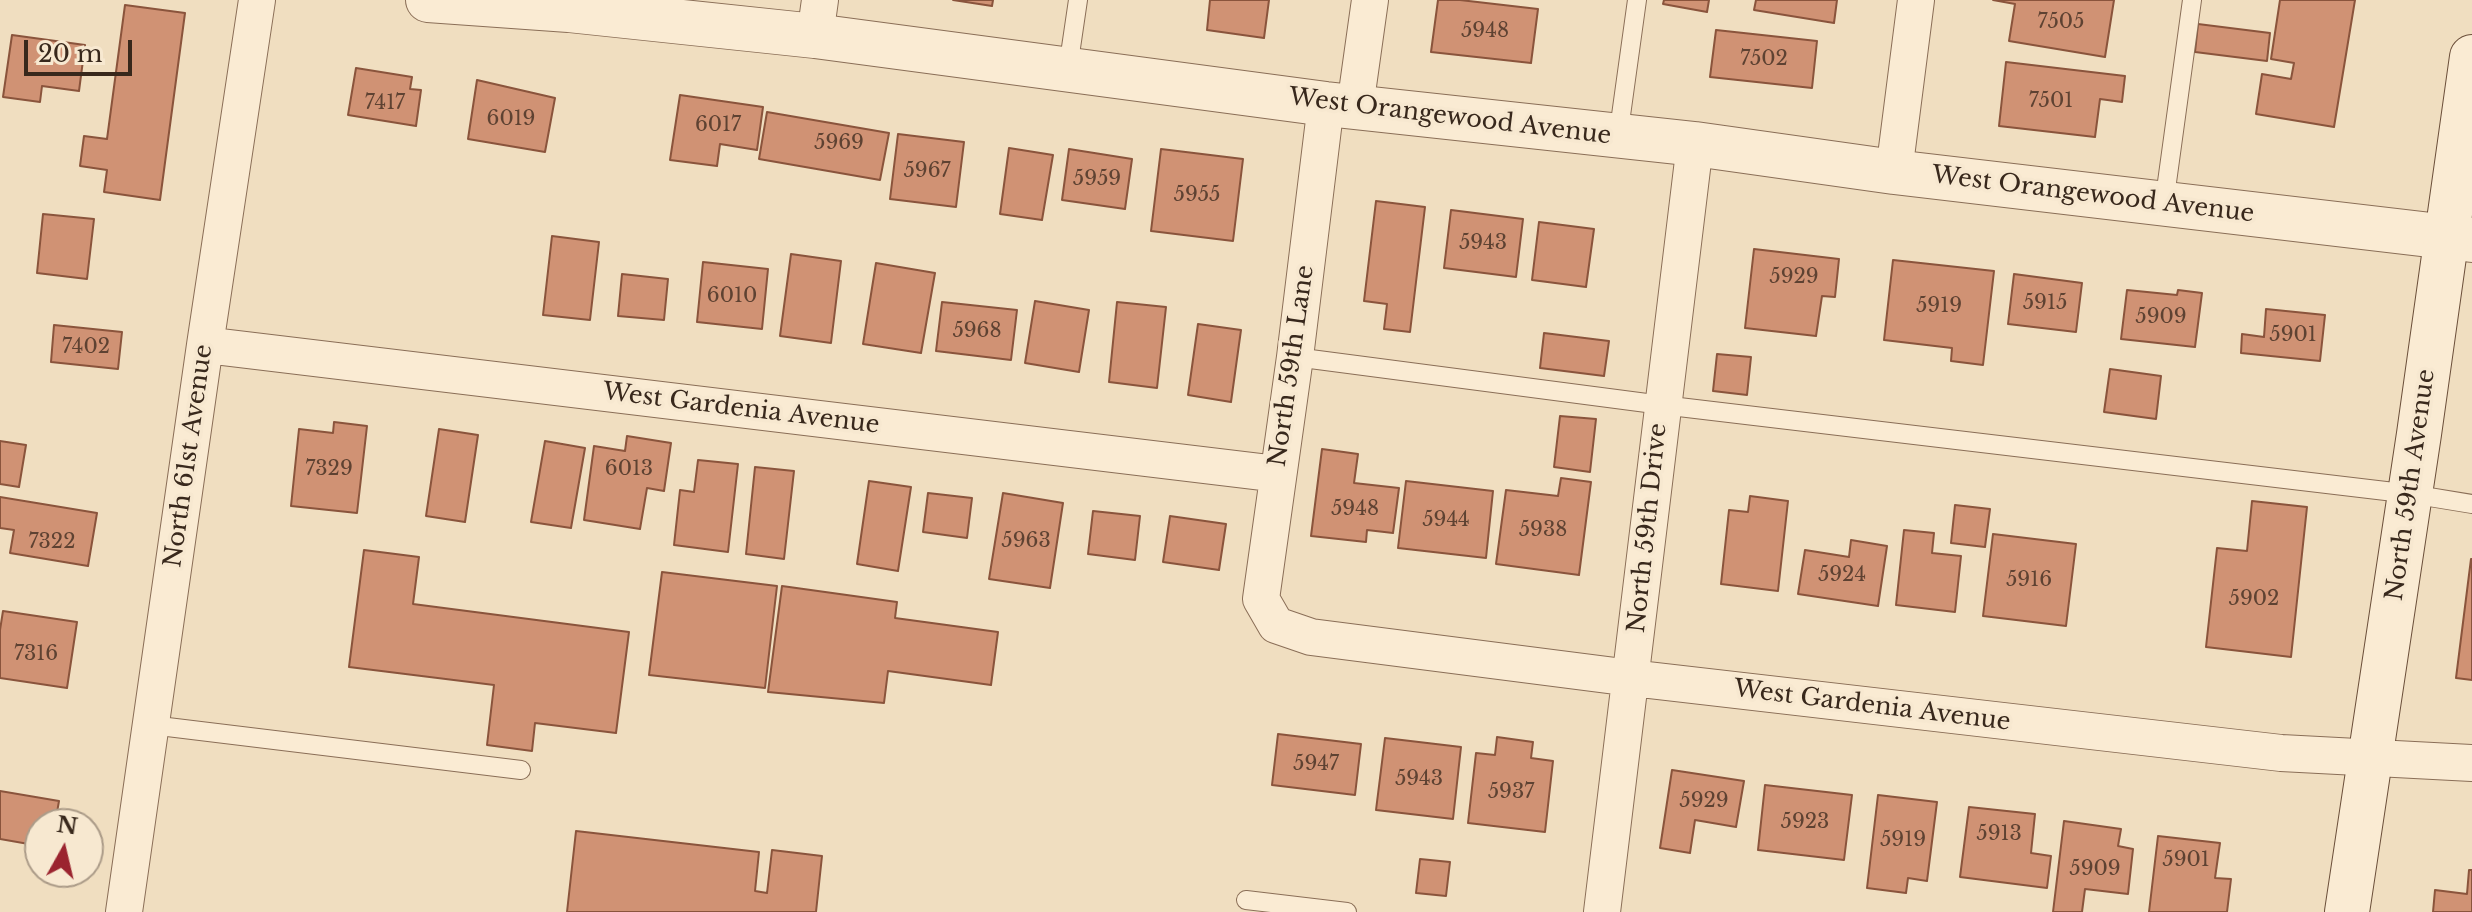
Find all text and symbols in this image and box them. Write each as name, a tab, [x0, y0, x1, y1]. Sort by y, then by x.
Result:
house number: 7505	[2038, 10, 2084, 34]
house number: 5948	[1461, 19, 1509, 43]
scale bar	[28, 24, 136, 74]
text: 20 m	[38, 39, 103, 68]
house number: 7502	[1740, 47, 1788, 71]
street label: West Orangewood Avenue	[1287, 83, 1613, 151]
house number: 7501	[2029, 89, 2073, 113]
house number: 7417	[365, 91, 405, 115]
house number: 6019	[487, 107, 535, 131]
house number: 6017	[695, 113, 741, 137]
house number: 5969	[814, 131, 864, 155]
house number: 5967	[903, 159, 951, 183]
street label: West Orangewood Avenue	[1930, 161, 2256, 229]
house number: 5959	[1073, 167, 1121, 191]
house number: 5955	[1174, 183, 1220, 207]
house number: 5943	[1459, 231, 1507, 255]
street label: North 59th Lane	[1264, 263, 1320, 469]
house number: 5929	[1769, 265, 1819, 289]
house number: 6010	[707, 284, 757, 308]
house number: 5915	[2023, 291, 2067, 315]
house number: 5919	[1916, 294, 1962, 318]
house number: 5909	[2135, 305, 2187, 329]
house number: 5968	[952, 319, 1002, 343]
house number: 5901	[2269, 323, 2317, 347]
house number: 7402	[62, 335, 110, 359]
street label: North 61st Avenue	[159, 343, 219, 569]
street label: North 59th Avenue	[2380, 367, 2442, 603]
street label: West Gardenia Avenue	[601, 378, 881, 440]
street label: North 59th Drive	[1623, 422, 1673, 634]
house number: 7329	[305, 457, 353, 481]
house number: 6013	[605, 457, 653, 481]
house number: 5948	[1331, 497, 1379, 521]
house number: 5944	[1422, 508, 1470, 532]
house number: 5938	[1519, 518, 1567, 542]
house number: 5963	[1001, 529, 1051, 553]
house number: 7322	[29, 530, 75, 554]
house number: 5924	[1818, 563, 1866, 587]
house number: 5916	[2006, 568, 2052, 592]
house number: 5902	[2229, 587, 2279, 611]
house number: 7316	[14, 642, 58, 666]
street label: West Gardenia Avenue	[1732, 675, 2012, 737]
house number: 5947	[1293, 752, 1339, 776]
house number: 5943	[1395, 767, 1443, 791]
house number: 5937	[1488, 780, 1534, 804]
house number: 5929	[1679, 789, 1729, 813]
north arrow	[24, 808, 104, 888]
house number: 5923	[1781, 810, 1829, 834]
text: N	[55, 811, 79, 841]
house number: 5913	[1976, 822, 2022, 846]
house number: 5919	[1880, 828, 1926, 852]
house number: 5901	[2162, 848, 2210, 872]
house number: 5909	[2069, 857, 2121, 881]

